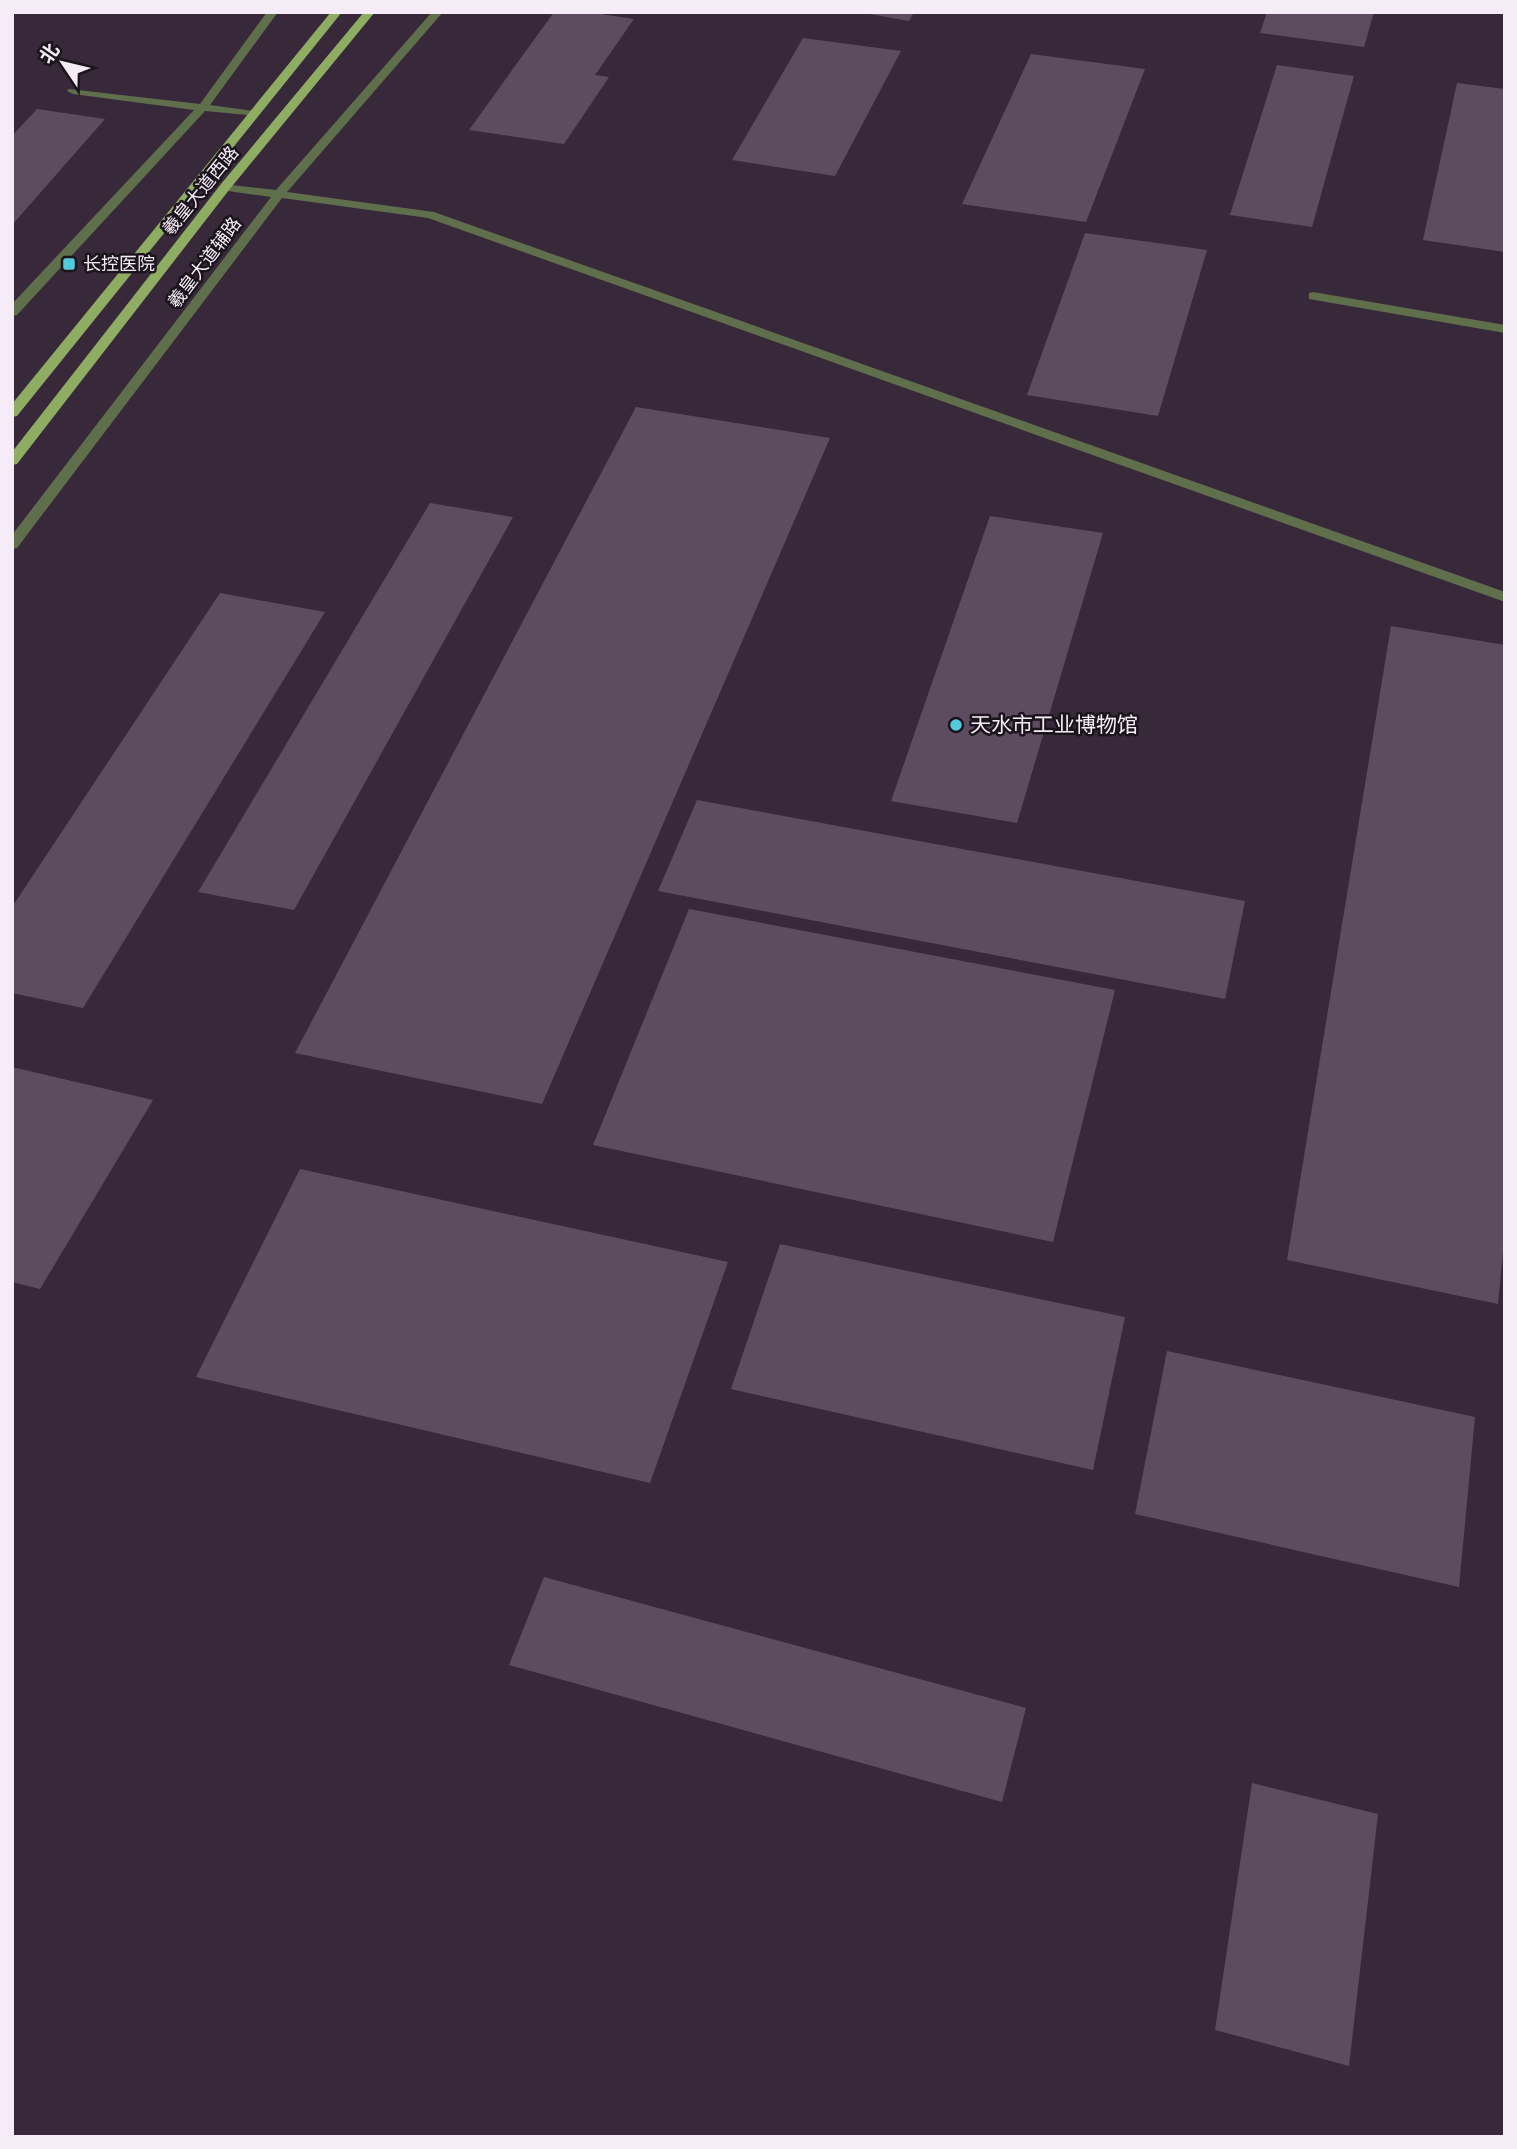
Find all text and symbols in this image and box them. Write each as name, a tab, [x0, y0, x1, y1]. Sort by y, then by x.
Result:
north arrow	[28, 28, 98, 98]
text: 北	[34, 39, 67, 70]
street label: 羲皇大道西路	[157, 141, 245, 241]
street label: 羲皇大道辅路	[163, 212, 247, 314]
place label: 长控医院	[83, 252, 155, 277]
marker: 长控医院	[61, 256, 77, 272]
place label: 天水市工业博物馆	[970, 710, 1138, 740]
marker: 天水市工业博物馆	[948, 717, 964, 733]

